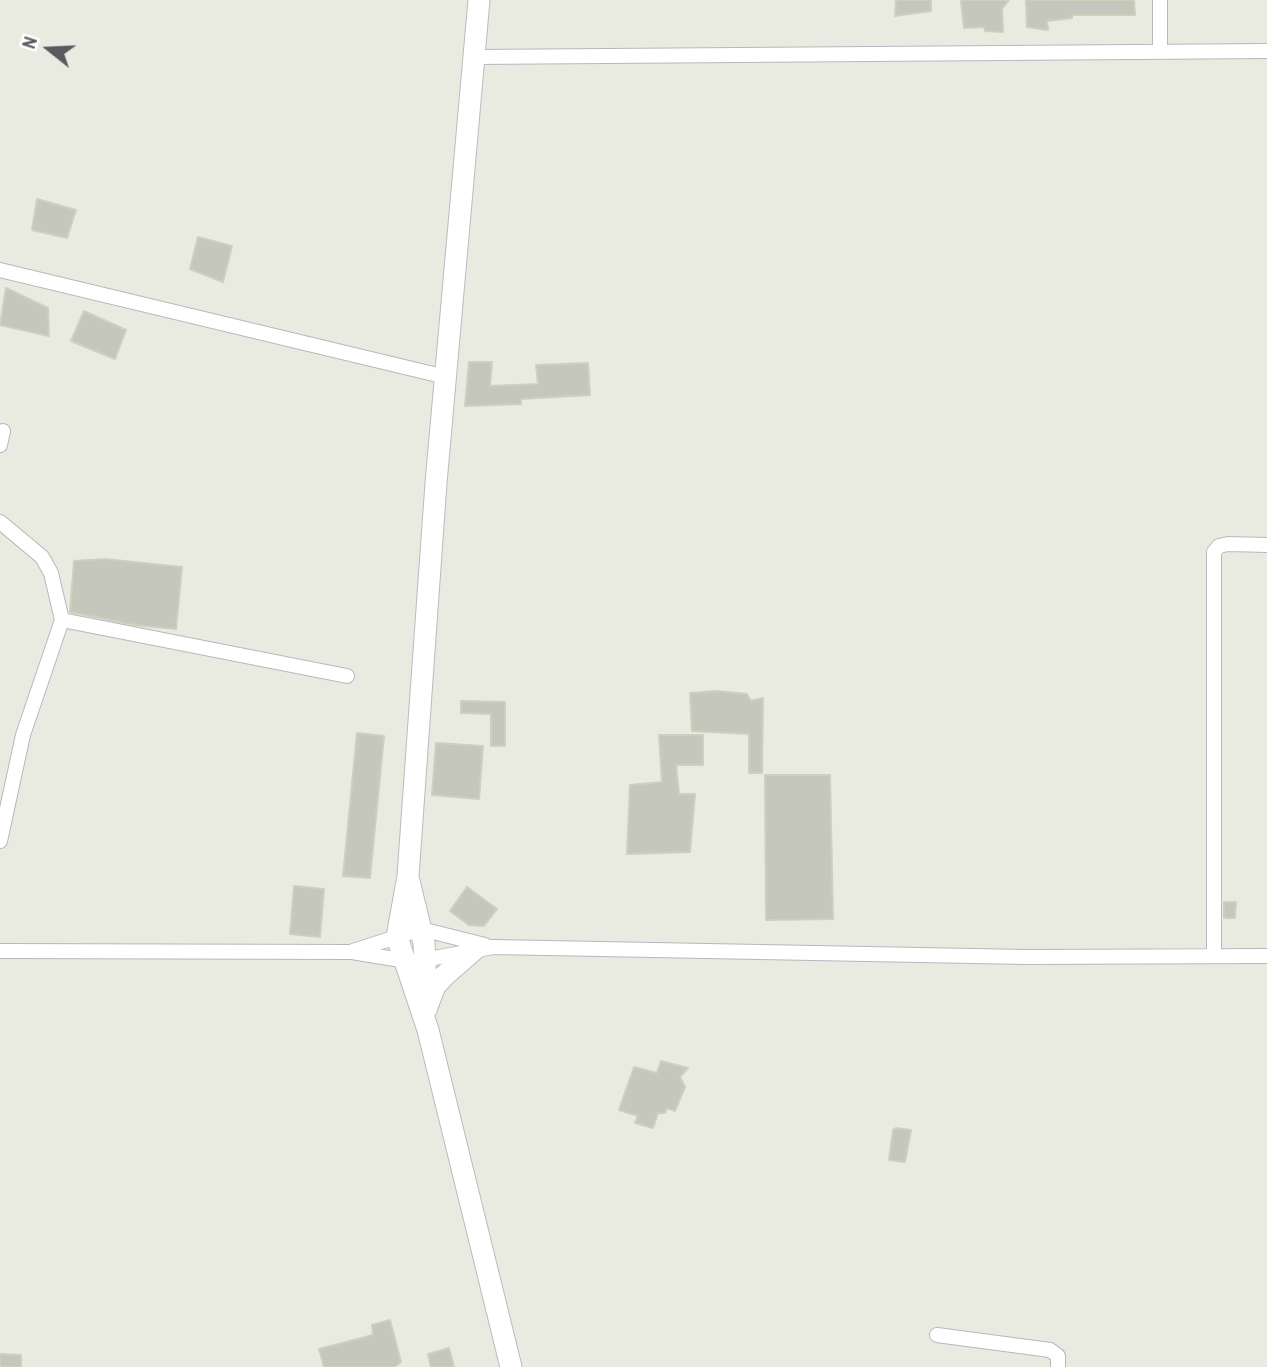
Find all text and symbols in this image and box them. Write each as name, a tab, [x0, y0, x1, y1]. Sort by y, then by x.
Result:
north arrow	[14, 14, 84, 84]
text: N	[15, 33, 43, 52]

